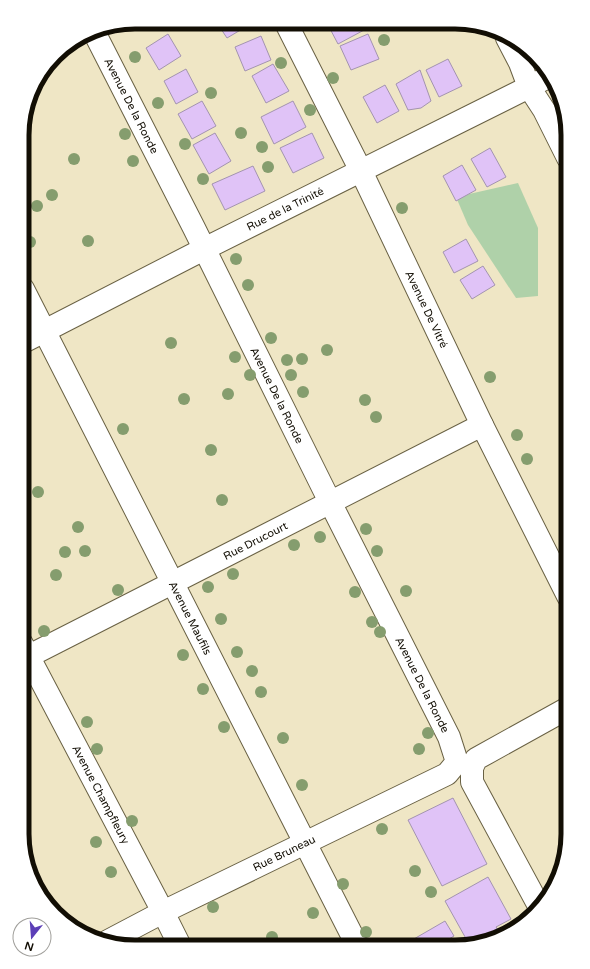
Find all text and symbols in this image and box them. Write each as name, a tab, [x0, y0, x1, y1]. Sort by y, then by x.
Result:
street label: Avenue De la Ronde	[101, 56, 161, 156]
street label: Rue de la Trinité	[245, 184, 326, 234]
street label: Avenue De Vitré	[402, 269, 450, 350]
street label: Avenue De la Ronde	[247, 345, 306, 446]
street label: Rue Drucourt	[221, 519, 290, 563]
street label: Avenue Maufils	[166, 579, 214, 657]
street label: Avenue De la Ronde	[392, 635, 452, 735]
street label: Avenue Champfleury	[69, 743, 132, 846]
street label: Rue Bruneau	[251, 833, 318, 874]
north arrow	[12, 917, 52, 957]
text: N	[23, 939, 35, 954]

